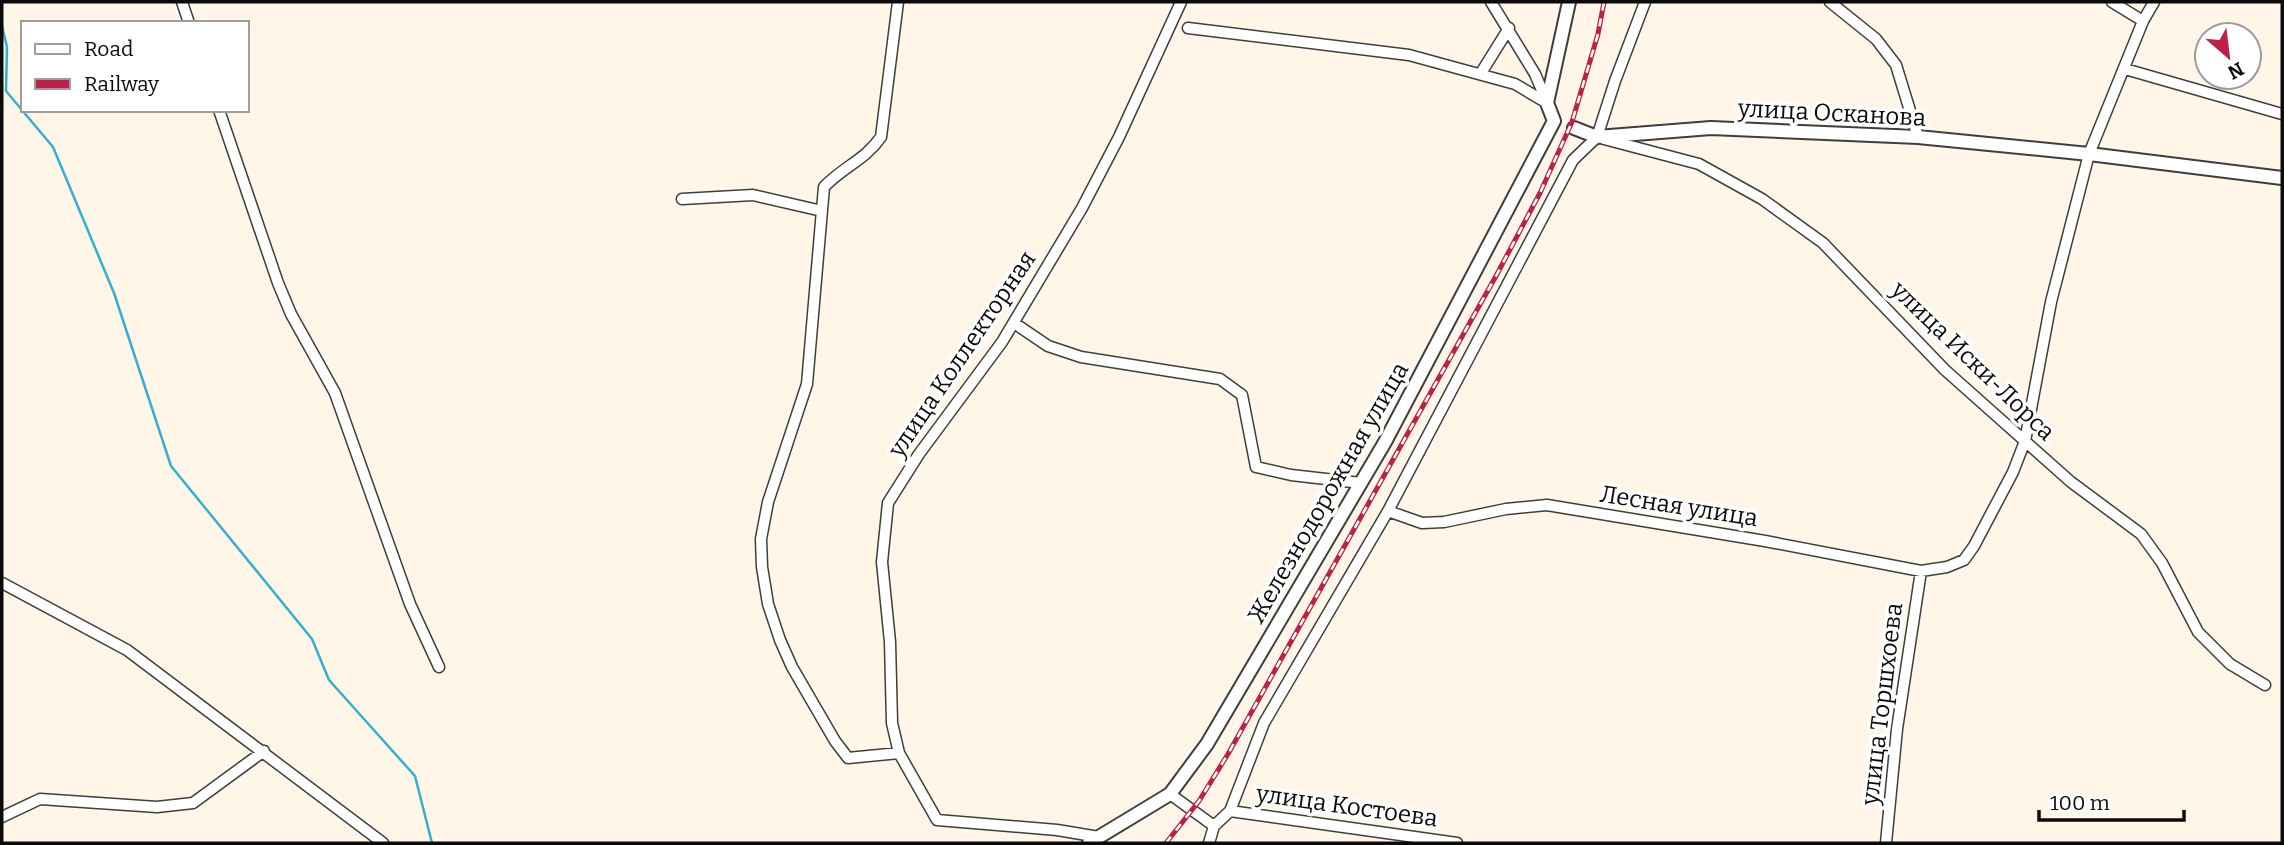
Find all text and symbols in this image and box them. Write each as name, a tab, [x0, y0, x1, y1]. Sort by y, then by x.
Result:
legend	[21, 21, 248, 112]
north arrow	[2193, 21, 2263, 91]
text: Road	[84, 36, 133, 62]
text: N	[2224, 57, 2248, 84]
text: Railway	[84, 71, 160, 97]
street label: улица Осканова	[1736, 94, 1927, 132]
street label: улица Коллекторная	[882, 246, 1041, 463]
street label: улица Иски-Лорса	[1885, 275, 2061, 446]
street label: Железнодорожная улица	[1242, 357, 1414, 629]
street label: Лесная улица	[1598, 480, 1760, 532]
street label: улица Торшхоева	[1856, 601, 1908, 808]
scale bar	[2039, 778, 2184, 822]
street label: улица Костоева	[1254, 779, 1439, 833]
text: 100 m	[2050, 790, 2110, 816]

